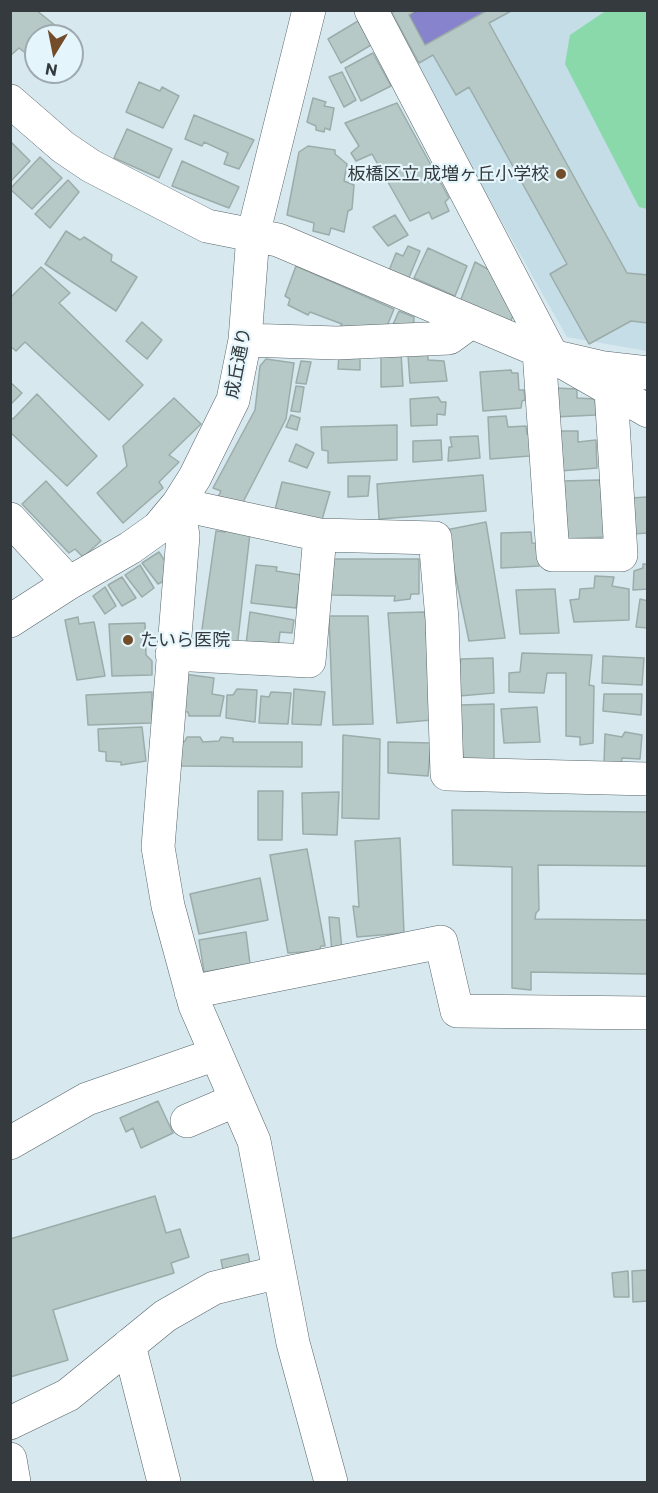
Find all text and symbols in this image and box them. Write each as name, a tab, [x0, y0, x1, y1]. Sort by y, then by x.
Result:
north arrow	[24, 24, 84, 84]
text: N	[44, 60, 59, 81]
place label: 板橋区立 成増ヶ丘小学校	[348, 163, 549, 185]
marker: 板橋区立 成増ヶ丘小学校	[554, 167, 568, 181]
street label: 成丘通り	[221, 326, 255, 400]
place label: たいら医院	[140, 629, 230, 651]
marker: たいら医院	[121, 633, 135, 647]

